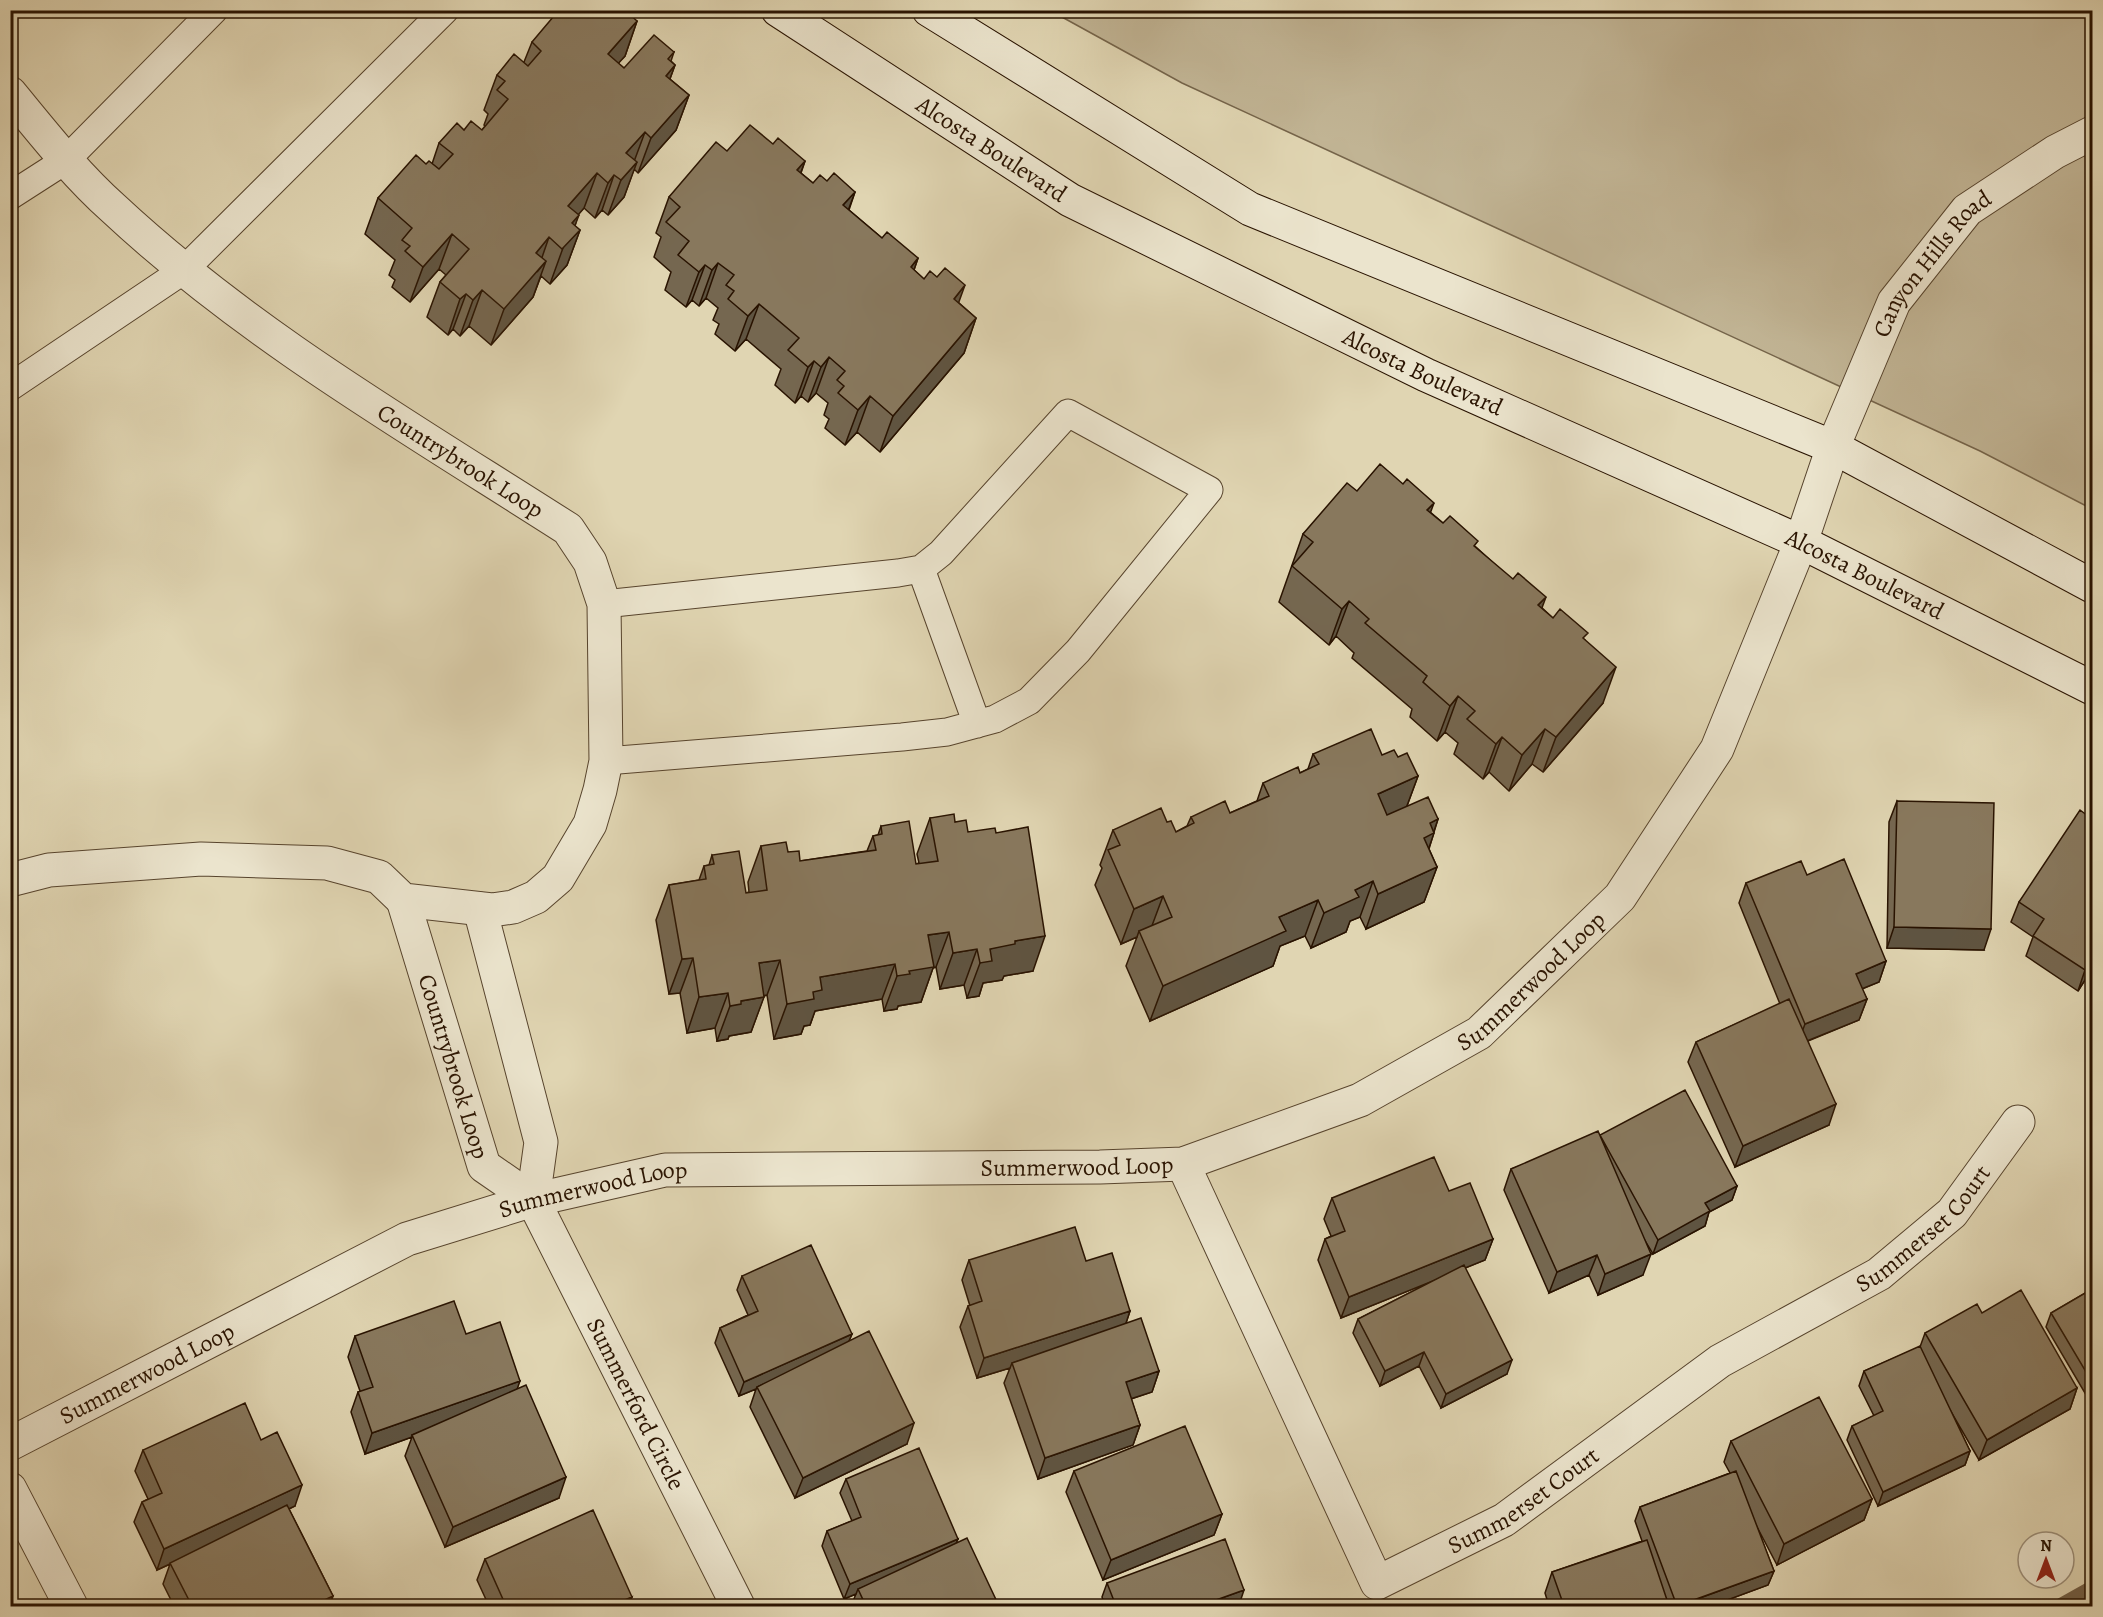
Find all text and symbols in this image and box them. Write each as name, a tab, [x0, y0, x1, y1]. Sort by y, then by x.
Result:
street label: Alcosta Boulevard	[909, 88, 1073, 210]
street label: Canyon Hills Road	[1865, 182, 1997, 342]
street label: Alcosta Boulevard	[1336, 320, 1508, 423]
street label: Countrybrook Loop	[371, 396, 550, 526]
street label: Alcosta Boulevard	[1779, 521, 1950, 627]
street label: Summerwood Loop	[1451, 904, 1612, 1058]
street label: Countrybrook Loop	[411, 970, 497, 1163]
street label: Summerwood Loop	[980, 1148, 1174, 1184]
street label: Summerwood Loop	[495, 1154, 687, 1226]
street label: Summerset Court	[1850, 1159, 1998, 1300]
street label: Summerford Circle	[579, 1312, 693, 1495]
street label: Summerwood Loop	[54, 1315, 240, 1432]
street label: Summerset Court	[1442, 1439, 1605, 1562]
north arrow	[2016, 1530, 2076, 1590]
text: N	[2040, 1535, 2052, 1557]

